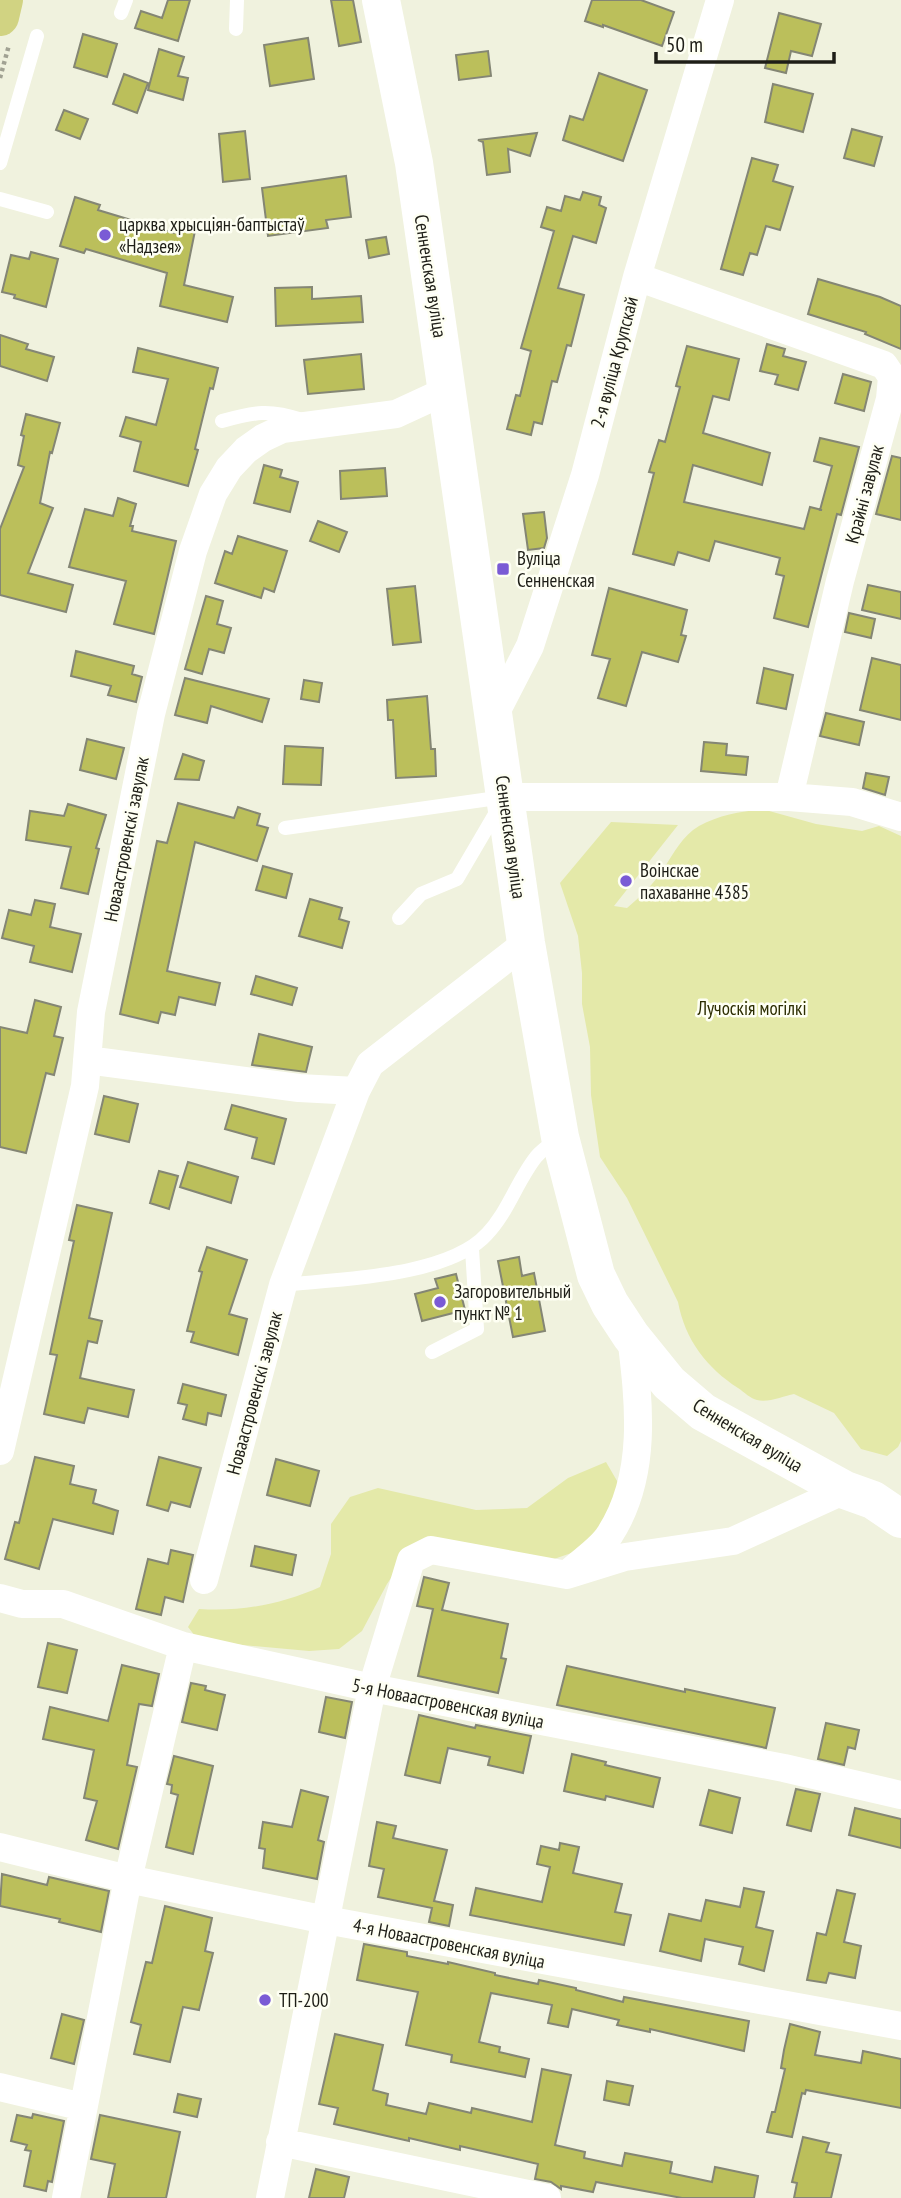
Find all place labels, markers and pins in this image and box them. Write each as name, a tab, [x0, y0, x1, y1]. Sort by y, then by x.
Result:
place label: царква хрысціян-баптыстаў «Надзея»	[119, 212, 305, 258]
marker: царква хрысціян-баптыстаў «Надзея»	[97, 227, 113, 243]
place label: Вуліца Сенненская	[517, 546, 595, 592]
marker: Вуліца Сенненская	[495, 561, 511, 577]
place label: Воінскае пахаванне 4385	[640, 858, 749, 904]
marker: Воінскае пахаванне 4385	[618, 873, 634, 889]
place label: Загоровительный пункт № 1	[454, 1279, 571, 1325]
marker: Загоровительный пункт № 1	[432, 1294, 448, 1310]
place label: ТП-200	[279, 1988, 329, 2012]
marker: ТП-200	[257, 1992, 273, 2008]

